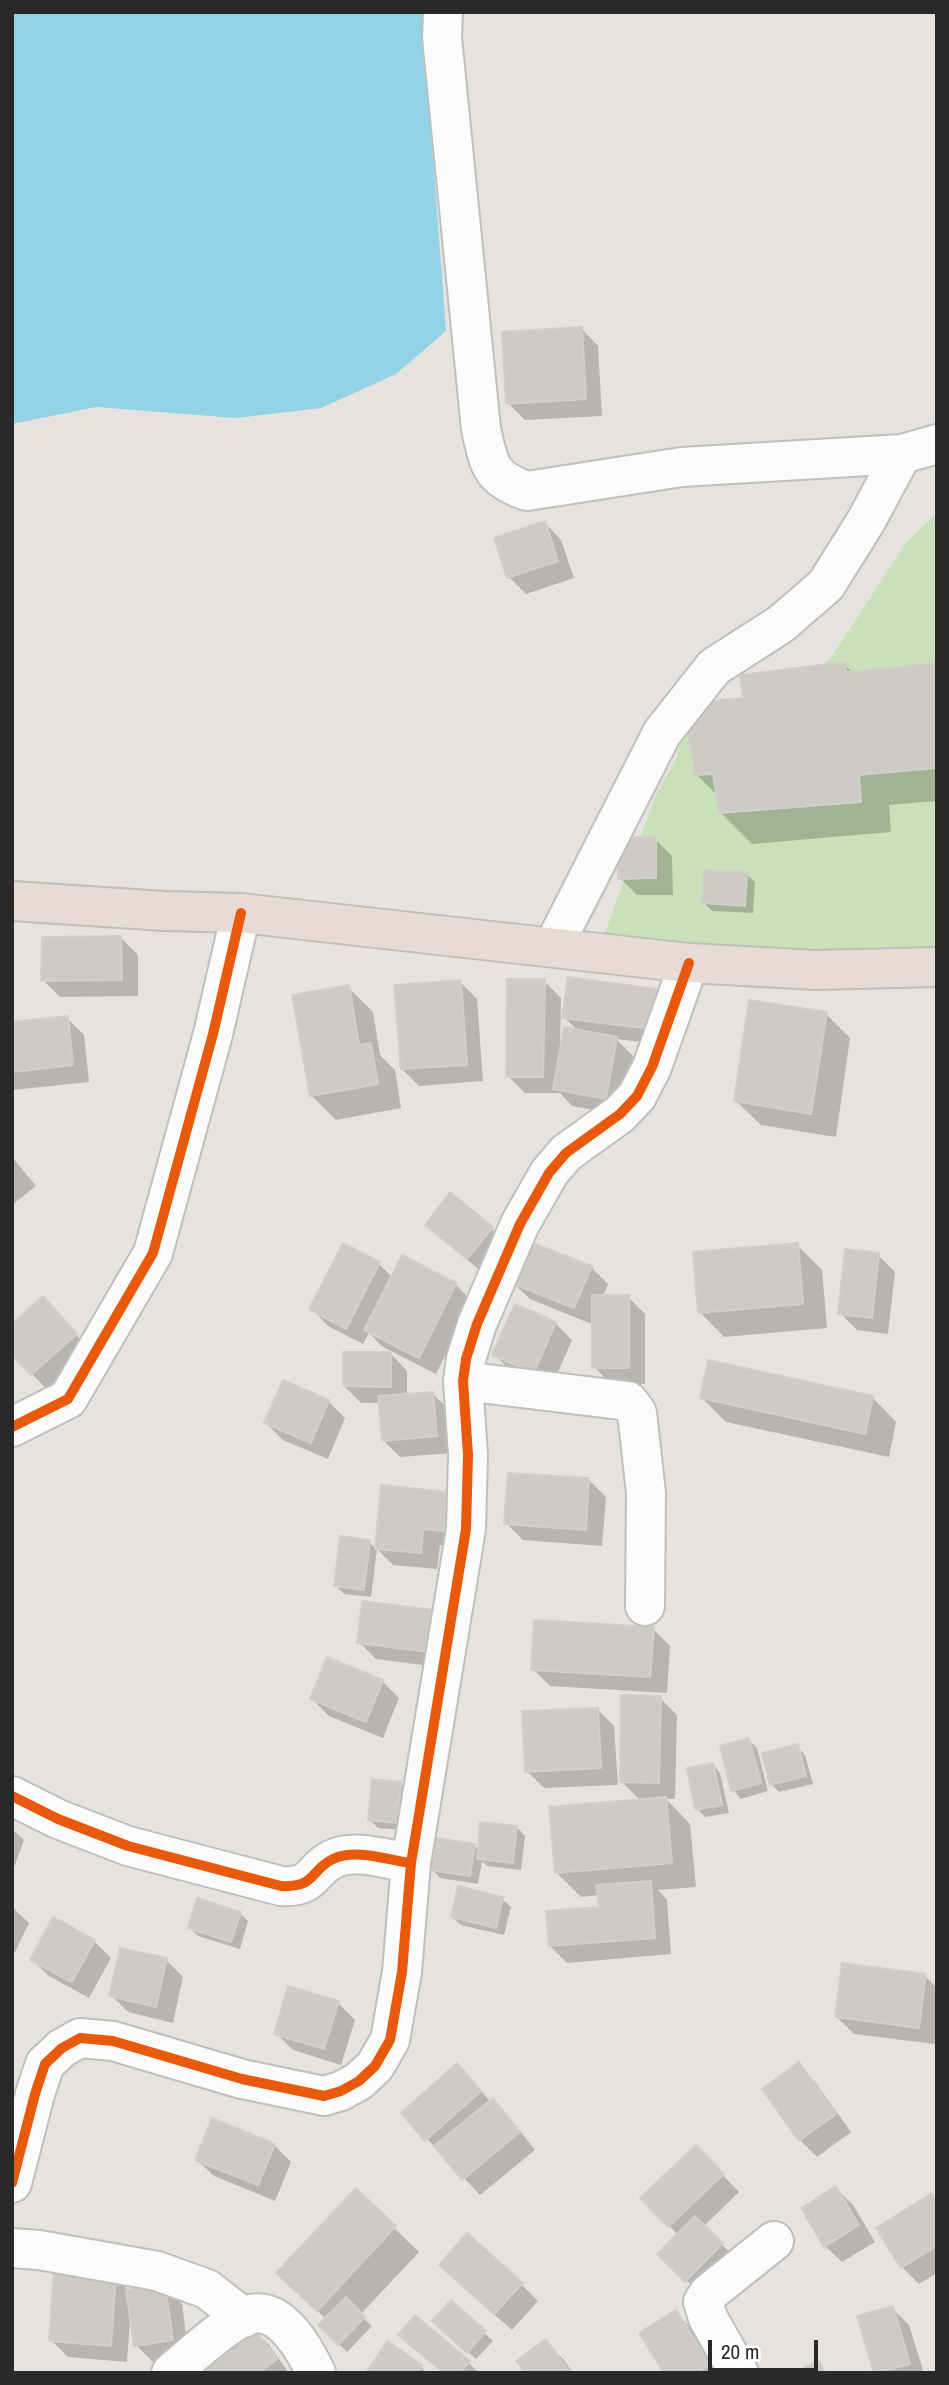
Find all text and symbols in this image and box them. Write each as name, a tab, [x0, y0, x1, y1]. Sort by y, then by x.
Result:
scale bar	[711, 2326, 821, 2370]
text: 20 m	[721, 2337, 759, 2366]

